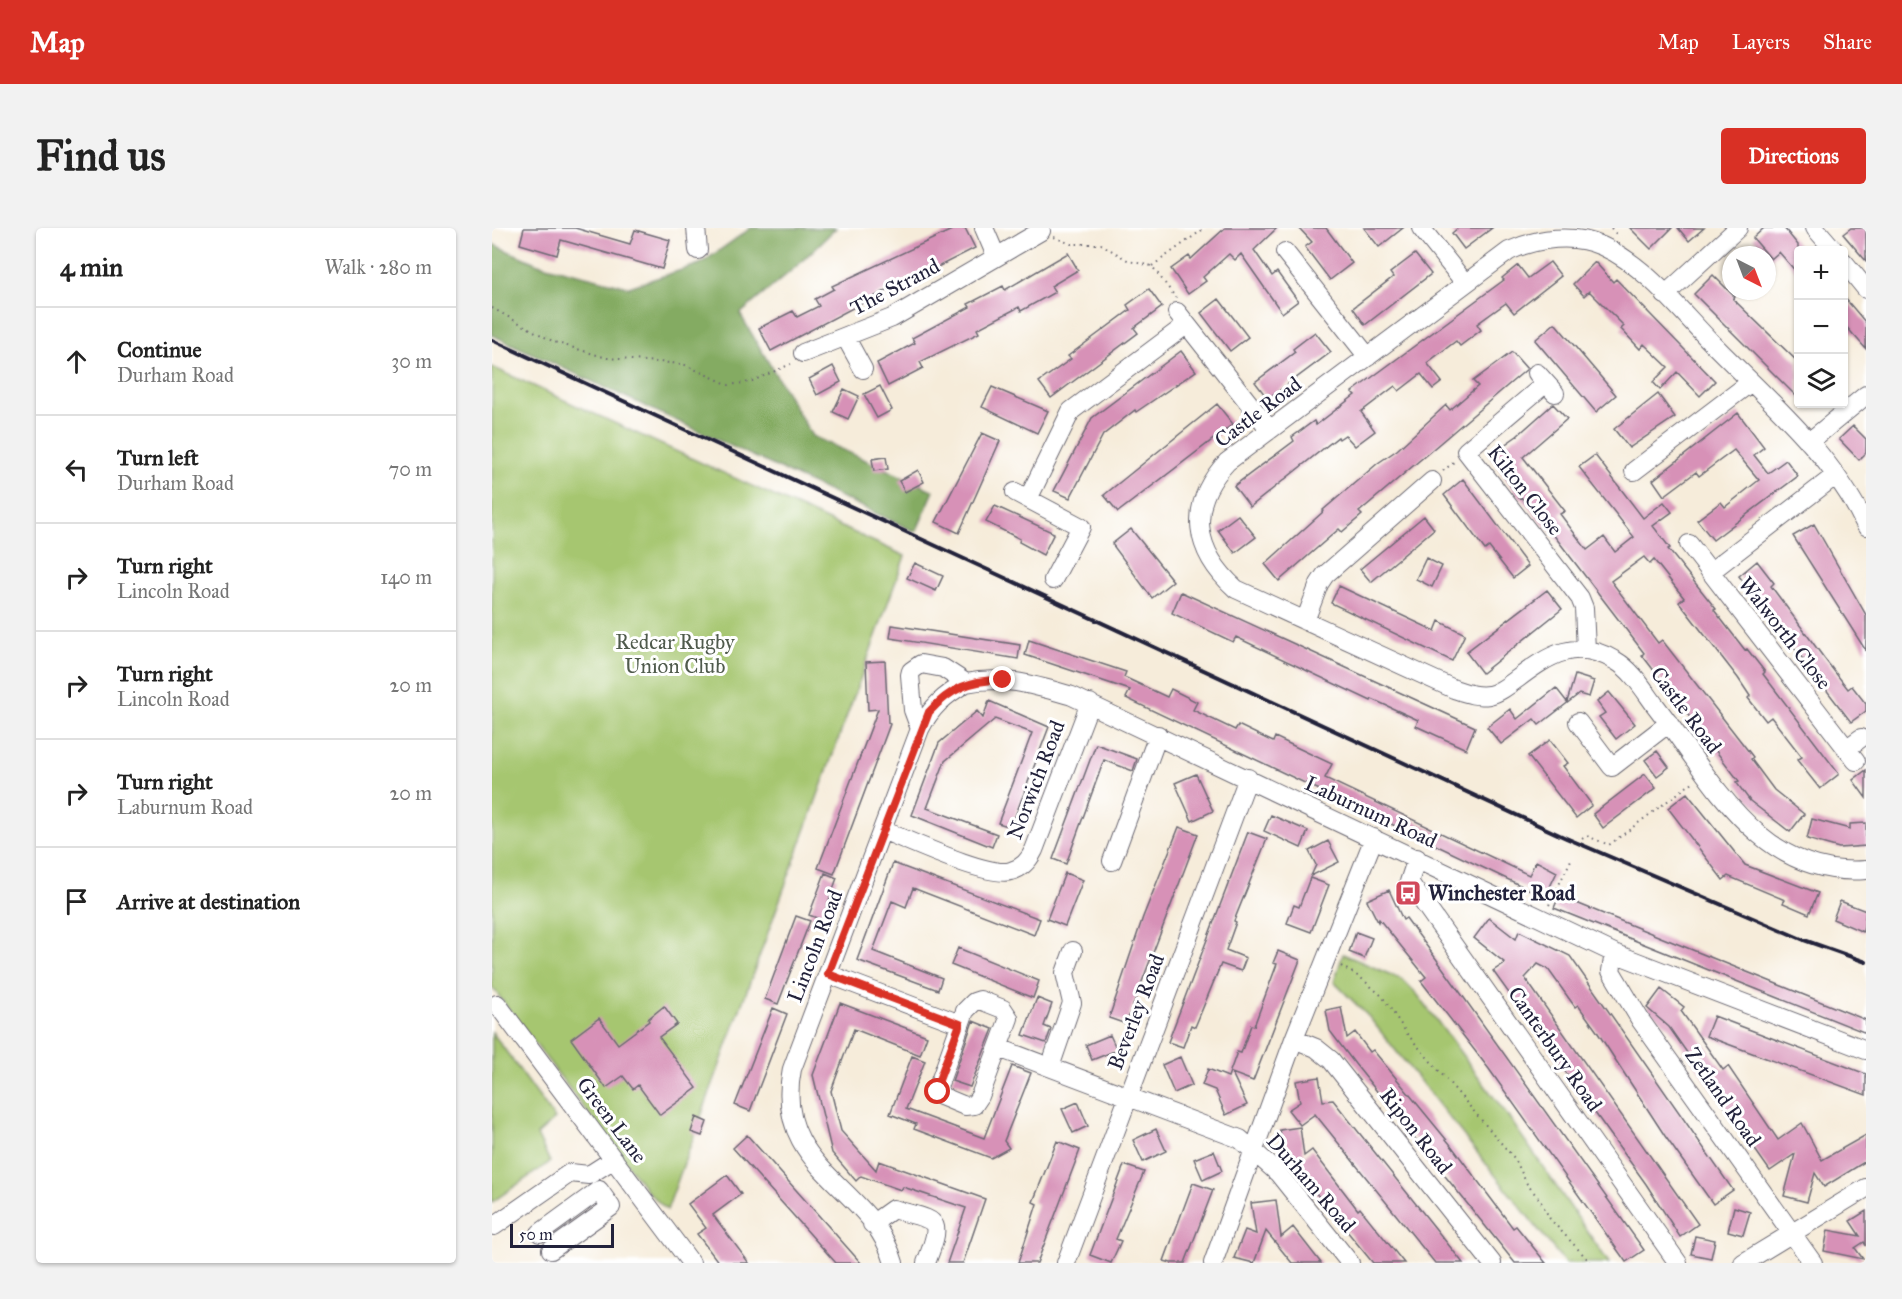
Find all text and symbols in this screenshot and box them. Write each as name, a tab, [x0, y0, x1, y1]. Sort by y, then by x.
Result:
text: Map	[30, 25, 85, 60]
text: Map	[1658, 29, 1699, 55]
text: Layers	[1732, 29, 1790, 55]
text: Share	[1823, 29, 1872, 55]
button: Directions	[1721, 128, 1866, 184]
text: Find us	[36, 130, 166, 182]
north arrow	[1722, 246, 1776, 300]
map controls	[1794, 246, 1848, 408]
button: +	[1794, 246, 1848, 300]
text: 4 min	[60, 251, 123, 283]
street label: The Strand	[846, 252, 945, 321]
text: Walk · 280 m	[325, 255, 432, 279]
button: −	[1794, 300, 1848, 354]
text: Continue	[117, 336, 202, 363]
icon: ahead	[60, 345, 93, 378]
text: 30 m	[391, 349, 432, 373]
button: layers	[1794, 354, 1848, 408]
text: Durham Road	[117, 363, 234, 387]
street label: Castle Road	[1209, 371, 1307, 453]
street label: Kilton Close	[1482, 440, 1568, 541]
text: Turn left	[117, 444, 199, 471]
icon: left	[60, 453, 93, 486]
text: 70 m	[389, 457, 432, 481]
text: Durham Road	[117, 471, 234, 495]
text: Turn right	[117, 552, 213, 579]
icon: right	[60, 561, 93, 594]
text: 140 m	[380, 565, 432, 589]
street label: Walworth Close	[1733, 571, 1837, 695]
text: Lincoln Road	[117, 579, 230, 603]
park label: Redcar Rugby Union Club	[615, 629, 736, 679]
text: Turn right	[117, 660, 213, 687]
street label: Castle Road	[1645, 661, 1727, 759]
route end	[989, 666, 1015, 692]
icon: right	[60, 669, 93, 702]
text: 20 m	[389, 673, 432, 697]
text: Lincoln Road	[117, 687, 230, 711]
street label: Norwich Road	[1001, 716, 1071, 843]
text: Turn right	[117, 768, 213, 795]
street label: Laburnum Road	[1301, 770, 1442, 854]
icon: right	[60, 777, 93, 810]
text: 20 m	[389, 781, 432, 805]
text: Laburnum Road	[117, 795, 253, 819]
bus stop icon: Winchester Road	[1393, 878, 1423, 908]
place label: Winchester Road	[1428, 880, 1576, 906]
icon: arrive	[60, 885, 93, 918]
street label: Lincoln Road	[782, 886, 849, 1006]
text: Arrive at destination	[117, 888, 300, 915]
street label: Beverley Road	[1102, 950, 1170, 1074]
street label: Canterbury Road	[1502, 981, 1608, 1117]
street label: Zetland Road	[1679, 1042, 1767, 1152]
street label: Green Lane	[571, 1072, 653, 1168]
route start	[924, 1078, 950, 1104]
street label: Ripon Road	[1374, 1083, 1458, 1180]
street label: Durham Road	[1261, 1128, 1361, 1238]
scale bar	[510, 1221, 614, 1248]
text: 50 m	[519, 1225, 553, 1244]

